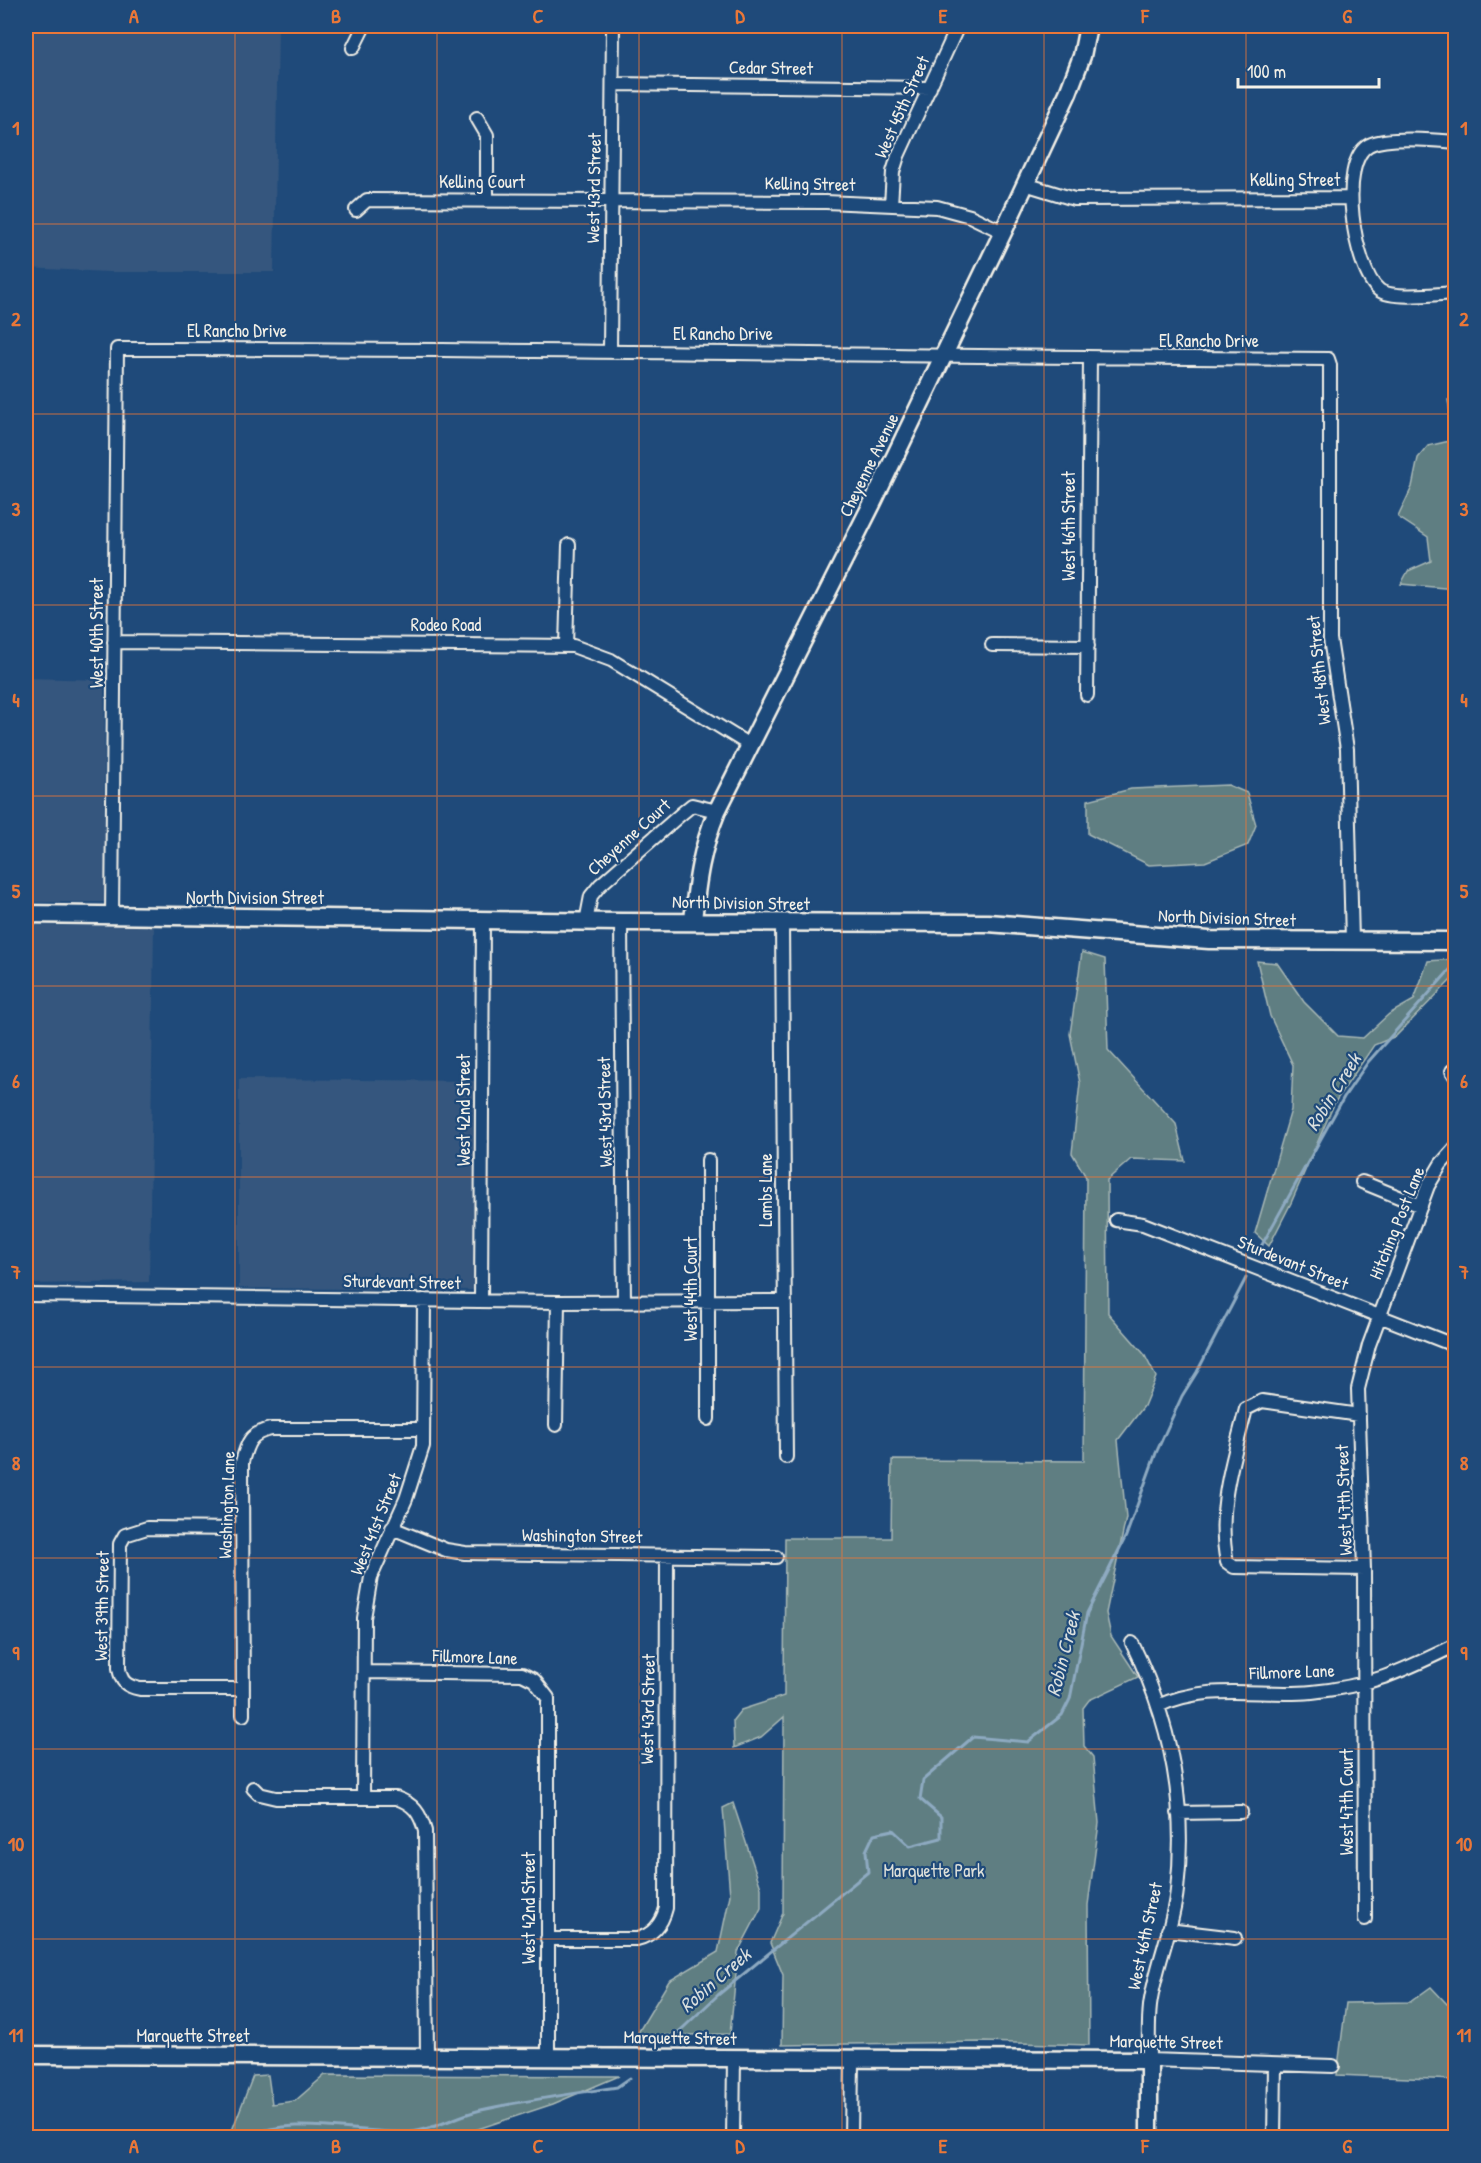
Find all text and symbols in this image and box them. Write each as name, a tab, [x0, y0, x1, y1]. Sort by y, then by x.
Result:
text: A	[129, 2, 139, 29]
text: B	[331, 2, 341, 29]
text: C	[533, 2, 544, 29]
text: D	[735, 2, 745, 29]
text: E	[939, 2, 948, 29]
text: F	[1140, 2, 1150, 29]
text: G	[1342, 2, 1352, 29]
street label: West 45th Street	[868, 51, 936, 162]
scale bar	[1238, 51, 1379, 89]
street label: Cedar Street	[729, 54, 814, 81]
text: 100 m	[1247, 59, 1286, 84]
text: 1	[12, 114, 20, 141]
text: 1	[1460, 114, 1468, 141]
street label: West 43rd Street	[580, 132, 607, 243]
street label: Kelling Street	[1250, 167, 1341, 192]
street label: Kelling Court	[439, 169, 526, 194]
street label: Kelling Street	[765, 170, 856, 197]
text: 2	[11, 305, 21, 332]
text: 2	[1459, 305, 1469, 332]
street label: El Rancho Drive	[187, 318, 287, 343]
street label: El Rancho Drive	[673, 321, 773, 346]
street label: El Rancho Drive	[1159, 328, 1259, 353]
street label: Cheyenne Avenue	[833, 409, 904, 521]
street label: West 46th Street	[1056, 471, 1081, 581]
text: 3	[12, 495, 21, 522]
text: 3	[1460, 495, 1469, 522]
street label: West 40th Street	[84, 577, 109, 688]
street label: Rodeo Road	[411, 612, 481, 637]
street label: West 48th Street	[1300, 613, 1337, 726]
text: 4	[12, 686, 20, 713]
text: 4	[1460, 686, 1468, 713]
street label: Cheyenne Court	[582, 792, 676, 881]
text: 5	[12, 877, 21, 904]
text: 5	[1460, 877, 1469, 904]
street label: North Division Street	[186, 885, 325, 910]
street label: North Division Street	[672, 889, 811, 916]
street label: North Division Street	[1158, 903, 1297, 932]
water label: Robin Creek	[1298, 1047, 1368, 1136]
street label: West 42nd Street	[451, 1053, 476, 1166]
street label: West 43rd Street	[591, 1056, 618, 1167]
text: 6	[12, 1067, 20, 1094]
text: 6	[1460, 1067, 1468, 1094]
street label: Lambs Lane	[753, 1153, 778, 1227]
street label: Hitching Post Lane	[1363, 1163, 1431, 1283]
street label: Sturdevant Street	[1234, 1229, 1353, 1296]
street label: West 44th Court	[678, 1236, 703, 1341]
text: 7	[10, 1258, 21, 1285]
text: 7	[1458, 1258, 1469, 1285]
street label: Sturdevant Street	[343, 1268, 462, 1295]
street label: West 47th Street	[1329, 1443, 1358, 1556]
text: 8	[12, 1449, 21, 1476]
text: 8	[1460, 1449, 1469, 1476]
street label: Washington Lane	[212, 1451, 241, 1559]
street label: West 41st Street	[344, 1468, 408, 1579]
street label: Washington Street	[522, 1522, 643, 1549]
street label: West 39th Street	[88, 1550, 115, 1661]
water label: Robin Creek	[1039, 1607, 1086, 1699]
text: 9	[12, 1639, 20, 1666]
text: 9	[1460, 1639, 1468, 1666]
street label: Fillmore Lane	[431, 1642, 518, 1670]
street label: West 43rd Street	[634, 1653, 661, 1764]
street label: Fillmore Lane	[1248, 1658, 1335, 1686]
street label: West 47th Court	[1334, 1748, 1359, 1855]
text: 10	[8, 1830, 24, 1857]
text: 10	[1456, 1830, 1472, 1857]
street label: West 42nd Street	[516, 1851, 541, 1964]
park label: Marquette Park	[883, 1858, 985, 1883]
street label: West 46th Street	[1121, 1879, 1168, 1992]
water label: Robin Creek	[673, 1940, 757, 2018]
text: 11	[9, 2021, 23, 2048]
text: 11	[1457, 2021, 1471, 2048]
street label: Marquette Street	[137, 2023, 250, 2048]
street label: Marquette Street	[623, 2024, 738, 2051]
street label: Marquette Street	[1109, 2028, 1224, 2055]
text: A	[129, 2132, 139, 2159]
text: B	[331, 2132, 341, 2159]
text: C	[533, 2132, 544, 2159]
text: D	[735, 2132, 745, 2159]
text: E	[939, 2132, 948, 2159]
text: F	[1140, 2132, 1150, 2159]
text: G	[1342, 2132, 1352, 2159]

